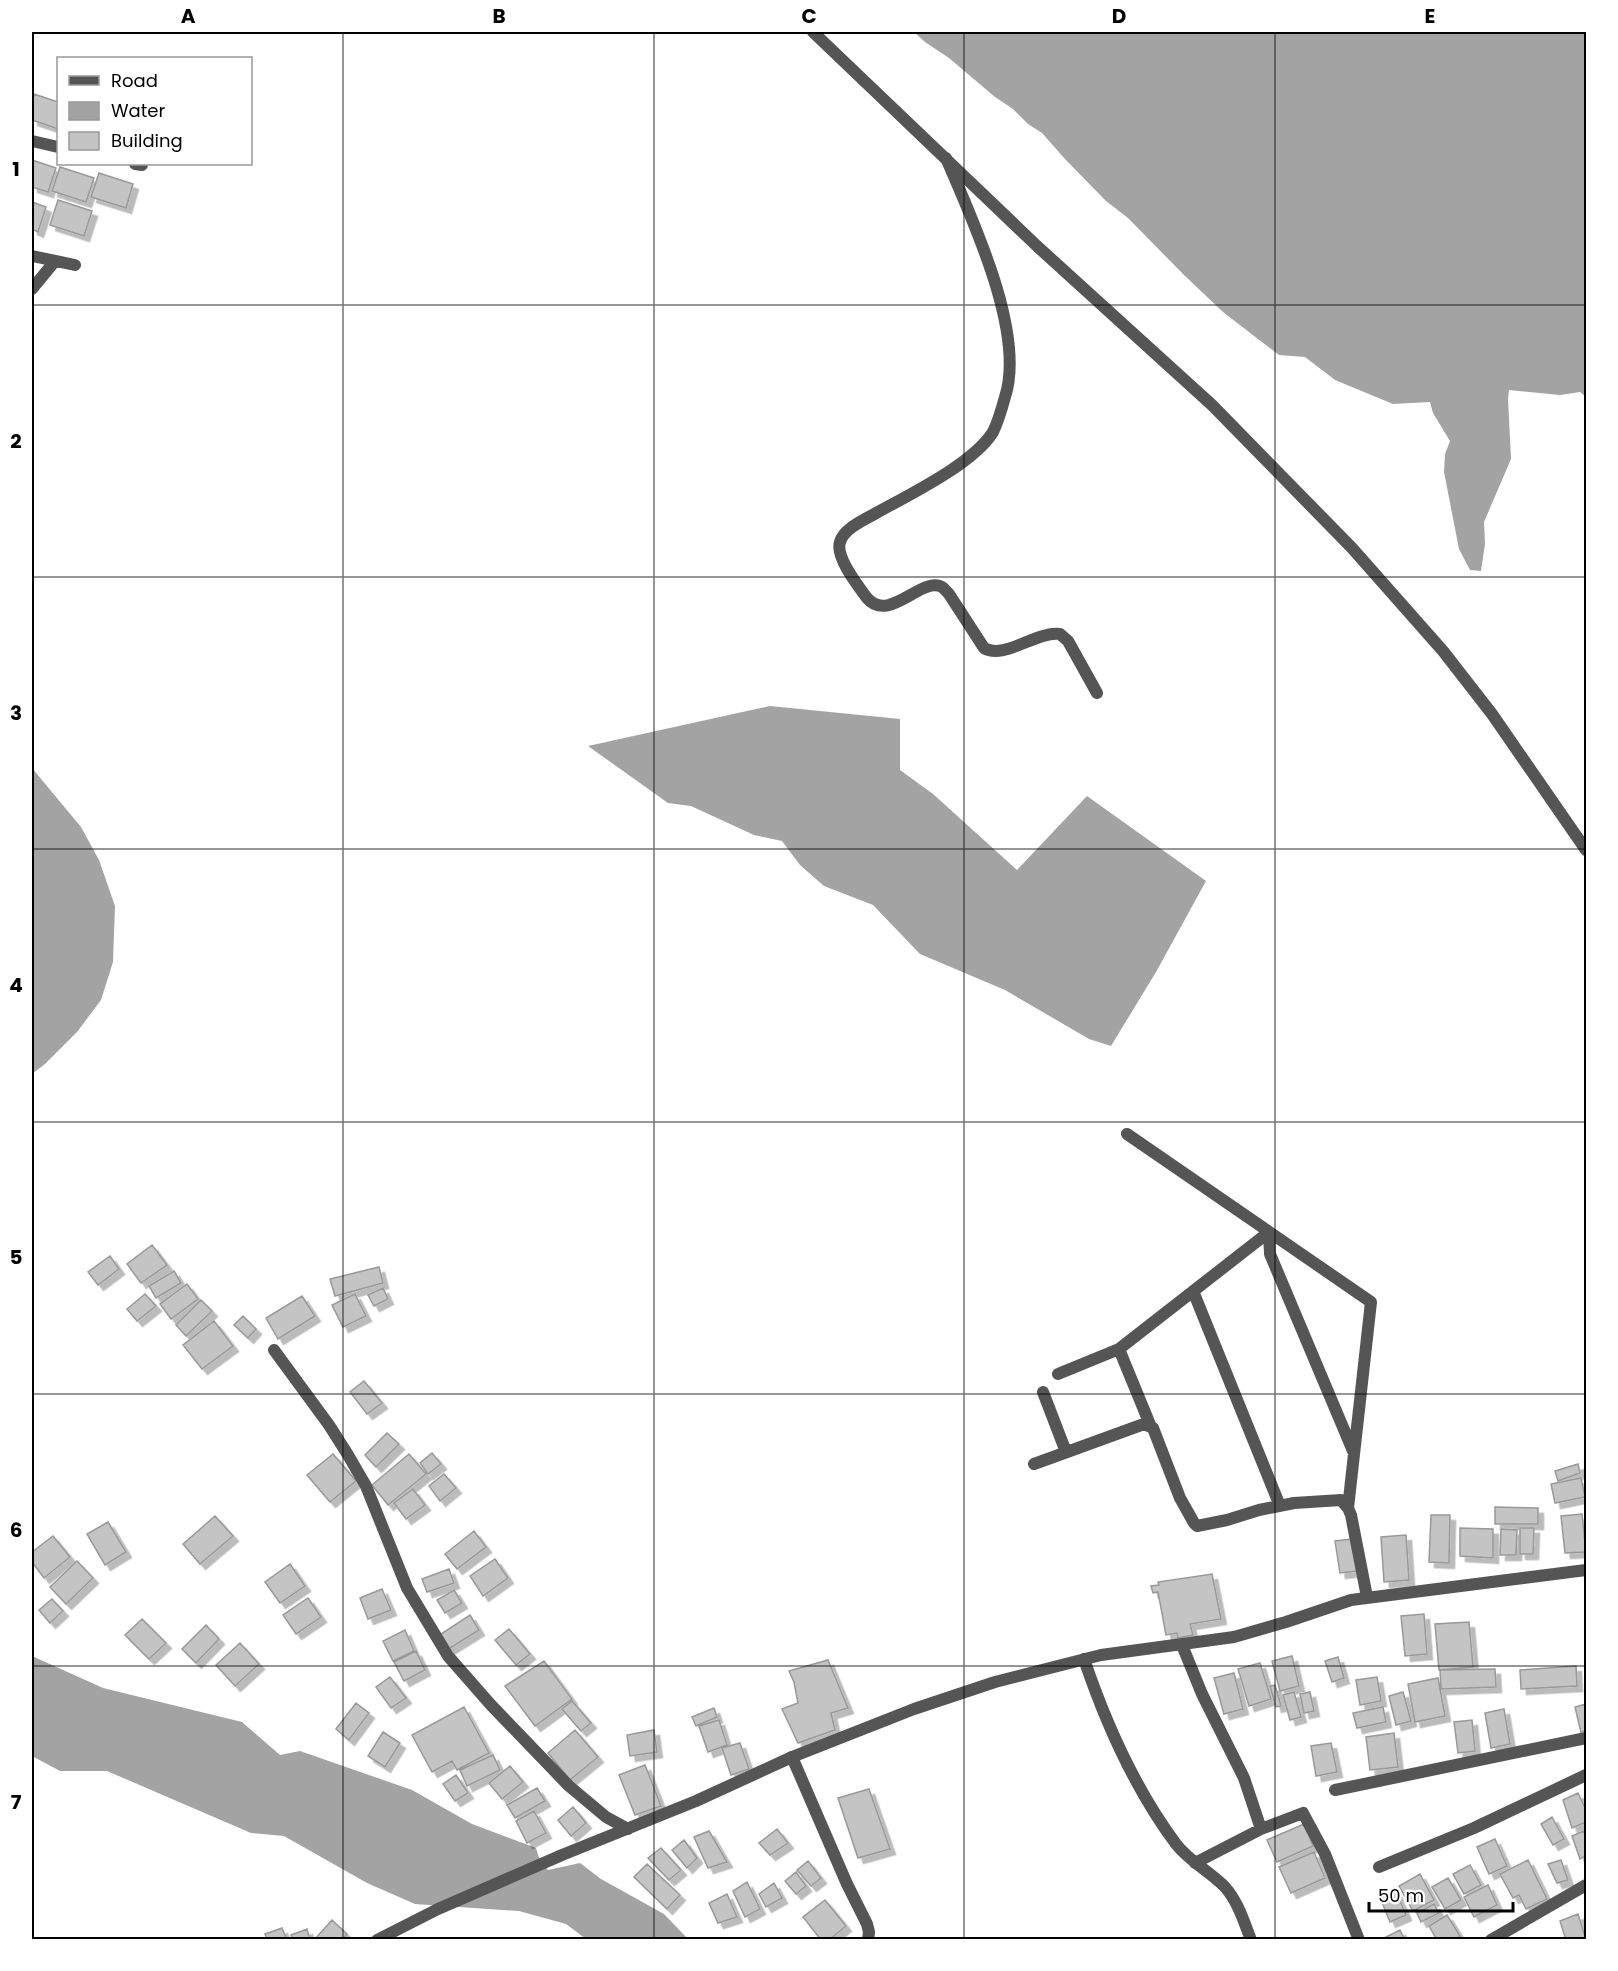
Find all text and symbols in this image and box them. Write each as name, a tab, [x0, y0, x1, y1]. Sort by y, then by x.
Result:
text: A	[181, 2, 196, 30]
text: B	[492, 2, 506, 30]
text: C	[801, 2, 817, 30]
text: D	[1112, 2, 1126, 30]
text: E	[1425, 2, 1435, 30]
legend	[57, 57, 252, 165]
text: Road	[111, 68, 158, 93]
text: Water	[111, 98, 165, 123]
text: Building	[111, 128, 183, 153]
text: 1	[12, 155, 20, 183]
text: 2	[10, 427, 22, 455]
text: 3	[10, 699, 22, 727]
text: 4	[9, 971, 23, 999]
text: 5	[10, 1243, 23, 1271]
text: 6	[10, 1516, 22, 1544]
text: 7	[11, 1788, 22, 1816]
scale bar	[1369, 1875, 1513, 1913]
text: 50 m	[1378, 1883, 1424, 1908]

